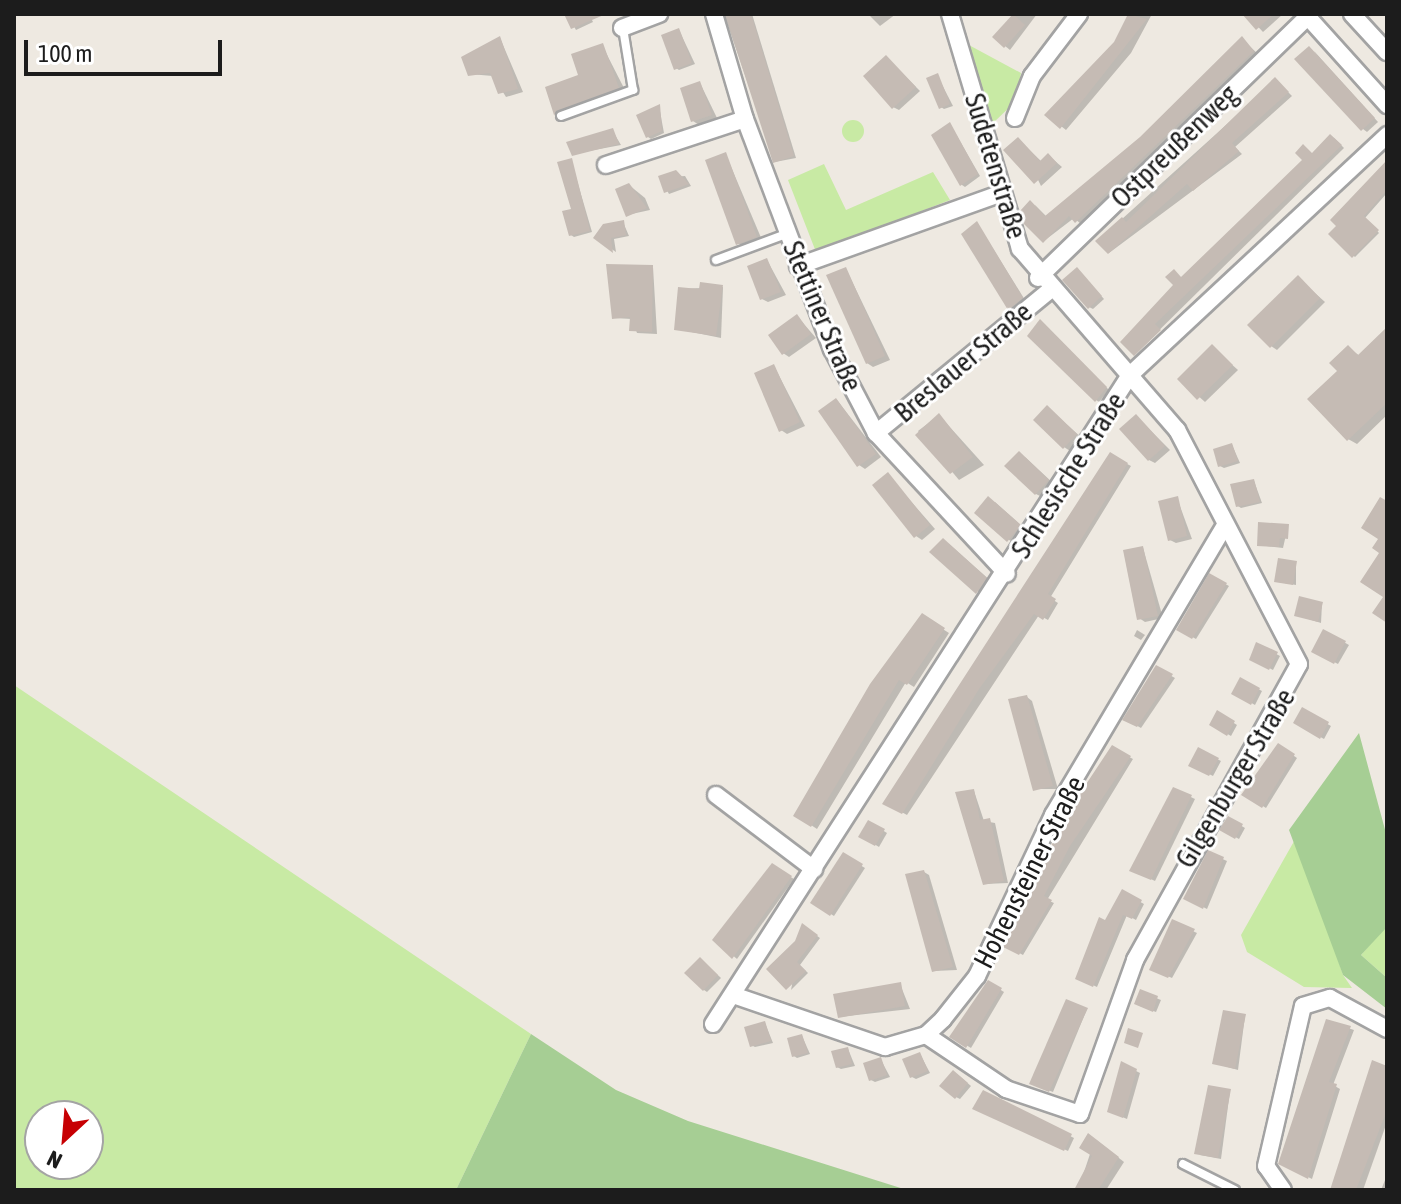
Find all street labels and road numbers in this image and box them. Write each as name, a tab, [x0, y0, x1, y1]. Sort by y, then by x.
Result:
street label: Ostpreußenweg	[1104, 77, 1244, 215]
street label: Sudetenstraße	[958, 89, 1034, 243]
street label: Stettiner Straße	[776, 236, 870, 396]
street label: Breslauer Straße	[887, 295, 1039, 429]
street label: Schlesische Straße	[1004, 386, 1132, 564]
street label: Gilgenburger Straße	[1168, 682, 1302, 874]
street label: Hohensteiner Straße	[966, 770, 1092, 974]

